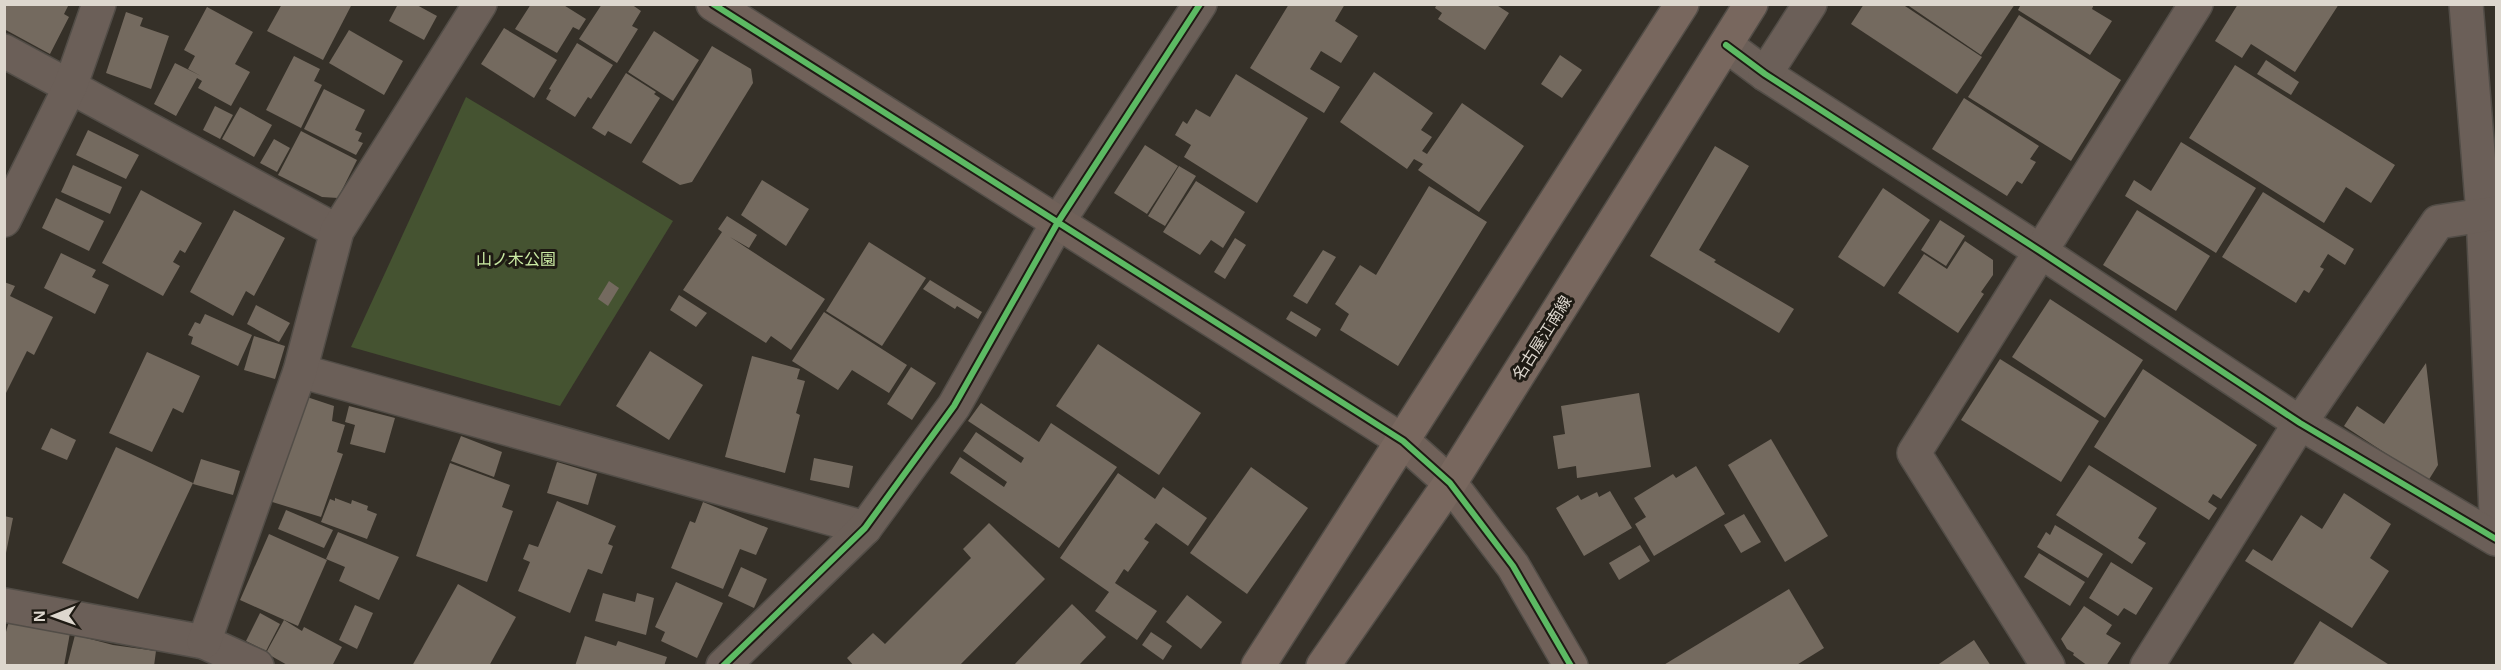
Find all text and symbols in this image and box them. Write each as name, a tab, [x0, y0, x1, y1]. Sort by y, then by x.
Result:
park label: 山ノ木公園	[476, 251, 556, 268]
street label: 名古屋江南線	[1509, 293, 1575, 383]
north arrow	[24, 586, 84, 646]
text: N	[31, 610, 48, 622]

